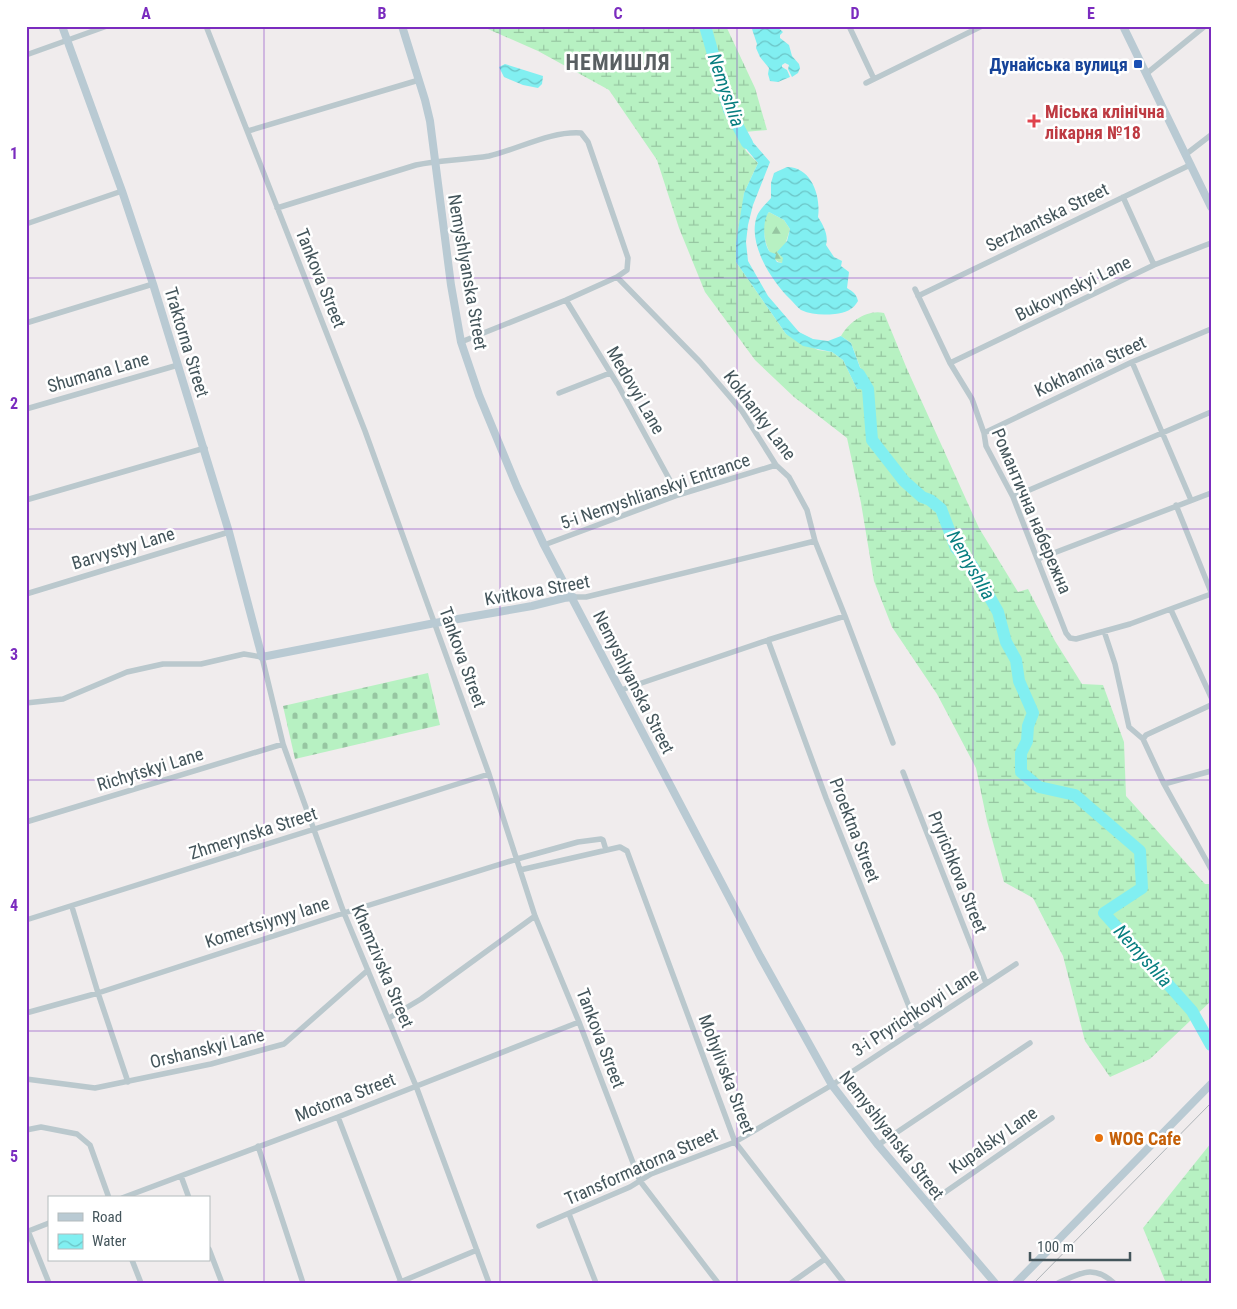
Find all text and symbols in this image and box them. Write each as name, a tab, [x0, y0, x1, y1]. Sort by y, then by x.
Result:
text: A	[141, 4, 151, 23]
text: B	[378, 4, 387, 23]
text: C	[613, 4, 623, 23]
text: D	[850, 4, 860, 23]
text: E	[1087, 4, 1095, 23]
district label: НЕМИШЛЯ	[566, 50, 670, 75]
water label: Nemyshlia	[703, 50, 749, 130]
place label: Дунайська вулиця	[990, 54, 1128, 75]
marker: Дунайська вулиця	[1132, 58, 1144, 70]
place label: Міська клінічна лікарня №18	[1045, 101, 1164, 143]
marker: Міська клінічна лікарня №18	[1027, 114, 1041, 128]
text: 1	[10, 144, 18, 163]
street label: Serzhantska Street	[982, 178, 1112, 256]
street label: Nemyshlyanska Street	[444, 193, 492, 351]
street label: Tankova Street	[292, 225, 350, 331]
street label: Bukovynskyi Lane	[1012, 251, 1134, 325]
street label: Traktorna Street	[160, 284, 214, 400]
street label: Kokhannia Street	[1031, 331, 1149, 401]
street label: Medovyi Lane	[602, 342, 670, 438]
street label: Shumana Lane	[45, 347, 151, 397]
street label: Kokhanky Lane	[719, 366, 801, 464]
text: 2	[10, 394, 18, 413]
street label: Романтична набережна	[988, 425, 1076, 597]
street label: 5-i Nemyshlianskyi Entrance	[557, 449, 753, 533]
street label: Barvystyy Lane	[69, 522, 177, 574]
water label: Nemyshlia	[942, 526, 1000, 604]
street label: Kvitkova Street	[483, 570, 591, 610]
street label: Tankova Street	[435, 604, 491, 710]
street label: Nemyshlyanska Street	[589, 607, 679, 757]
text: 3	[10, 645, 18, 664]
street label: Richytskyi Lane	[94, 743, 206, 795]
street label: Proektna Street	[826, 775, 884, 885]
street label: Zhmerynska Street	[186, 802, 320, 864]
street label: Pryrichkova Street	[924, 808, 992, 936]
street label: Komertsiynyy lane	[202, 892, 332, 952]
text: 4	[10, 896, 18, 915]
street label: Khemzivska Street	[348, 901, 418, 1031]
water label: Nemyshlia	[1109, 920, 1177, 992]
street label: 3-i Pryrichkovyi Lane	[848, 963, 982, 1061]
street label: Tankova Street	[572, 985, 630, 1091]
street label: Mohylivska Street	[695, 1011, 759, 1137]
street label: Orshanskyi Lane	[148, 1024, 266, 1072]
street label: Nemyshlyanska Street	[835, 1066, 949, 1204]
street label: Motorna Street	[292, 1068, 398, 1126]
street label: Kupalsky Lane	[945, 1102, 1041, 1178]
street label: Transformatorna Street	[561, 1123, 721, 1209]
place label: WOG Cafe	[1109, 1128, 1181, 1149]
marker: WOG Cafe	[1093, 1132, 1105, 1144]
text: 5	[10, 1147, 18, 1166]
legend	[48, 1196, 210, 1262]
text: Road	[92, 1208, 122, 1226]
scale bar	[1030, 1229, 1130, 1261]
text: Water	[92, 1232, 127, 1250]
text: 100 m	[1037, 1238, 1074, 1256]

